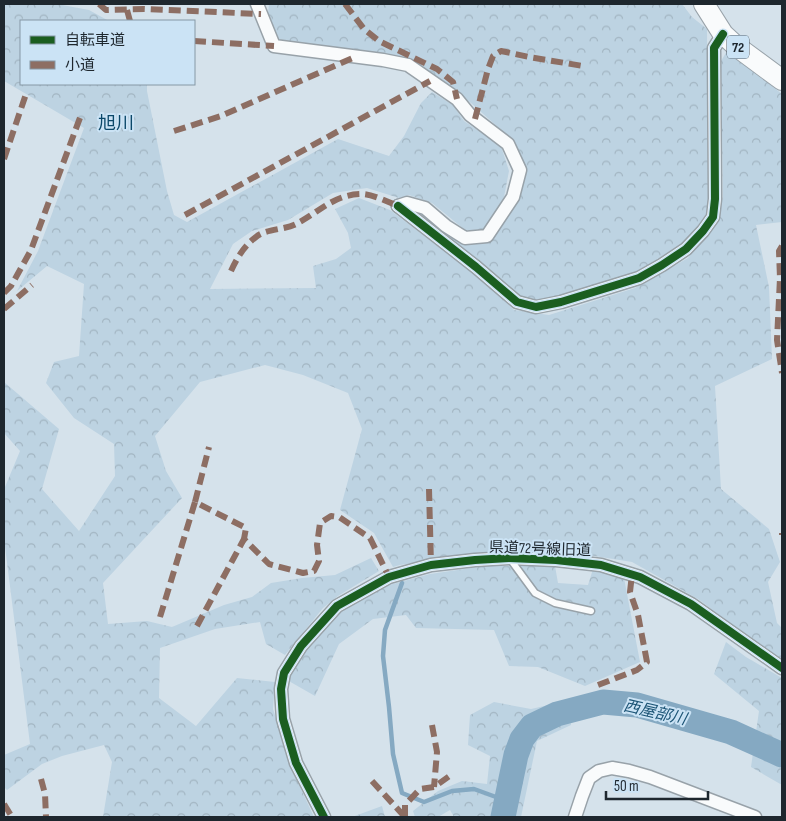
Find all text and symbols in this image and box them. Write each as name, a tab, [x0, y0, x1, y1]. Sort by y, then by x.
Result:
legend	[20, 20, 195, 85]
text: 自転車道	[65, 31, 125, 50]
road number: 72	[727, 36, 749, 58]
text: 小道	[65, 56, 95, 75]
district label: 旭川	[98, 113, 134, 134]
street label: 県道72号線旧道	[489, 538, 591, 560]
water label: 西屋部川	[622, 697, 690, 730]
scale bar	[606, 768, 708, 800]
text: 50 m	[614, 777, 639, 796]

